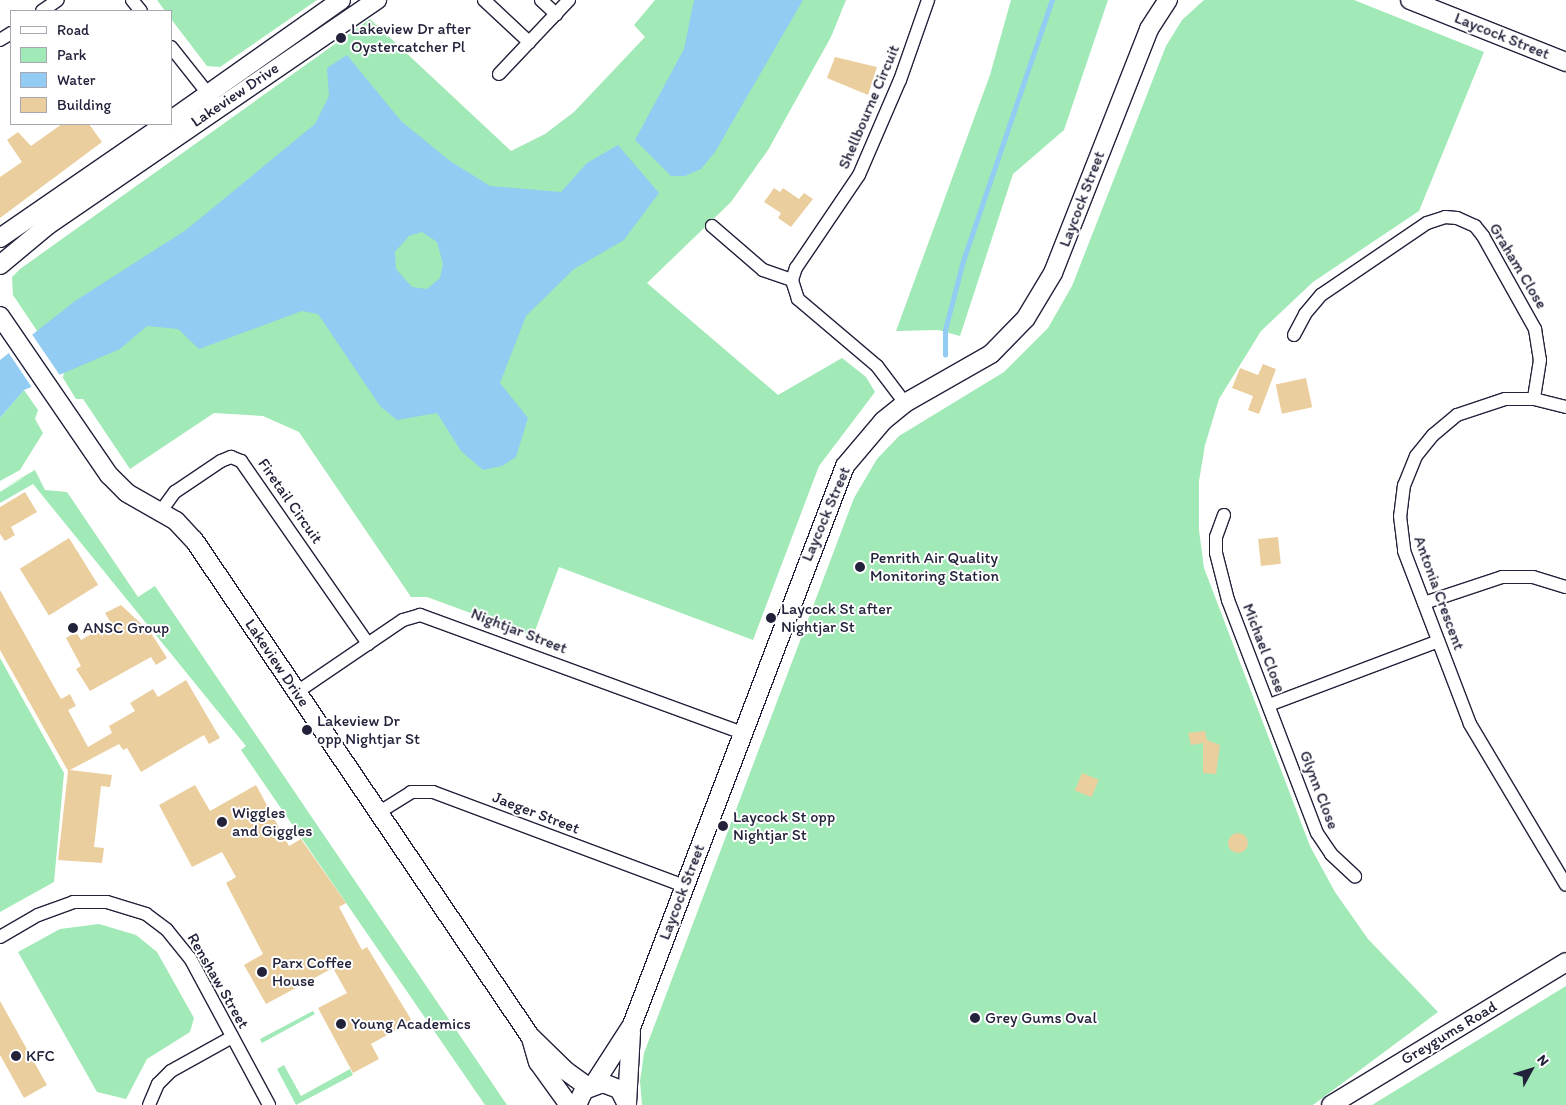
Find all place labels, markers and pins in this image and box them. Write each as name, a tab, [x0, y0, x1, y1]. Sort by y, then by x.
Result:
place label: Lakeview Dr after Oystercatcher Pl	[351, 19, 471, 57]
marker: Lakeview Dr after Oystercatcher Pl	[335, 32, 347, 44]
place label: Penrith Air Quality Monitoring Station	[870, 548, 1000, 586]
marker: Penrith Air Quality Monitoring Station	[854, 561, 866, 573]
place label: Laycock St after Nightjar St	[781, 599, 892, 637]
marker: Laycock St after Nightjar St	[765, 612, 777, 624]
place label: ANSC Group	[83, 618, 169, 638]
marker: ANSC Group	[67, 622, 79, 634]
place label: Lakeview Dr opp Nightjar St	[317, 711, 419, 749]
marker: Lakeview Dr opp Nightjar St	[301, 724, 313, 736]
place label: Wiggles and Giggles	[232, 803, 312, 841]
place label: Laycock St opp Nightjar St	[733, 807, 835, 845]
marker: Wiggles and Giggles	[216, 816, 228, 828]
marker: Laycock St opp Nightjar St	[717, 820, 729, 832]
place label: Parx Coffee House	[272, 953, 352, 991]
marker: Parx Coffee House	[256, 966, 268, 978]
place label: Grey Gums Oval	[985, 1008, 1097, 1028]
marker: Grey Gums Oval	[969, 1012, 981, 1024]
place label: Young Academics	[351, 1014, 471, 1034]
marker: Young Academics	[335, 1018, 347, 1030]
place label: KFC	[26, 1046, 55, 1066]
marker: KFC	[10, 1050, 22, 1062]

